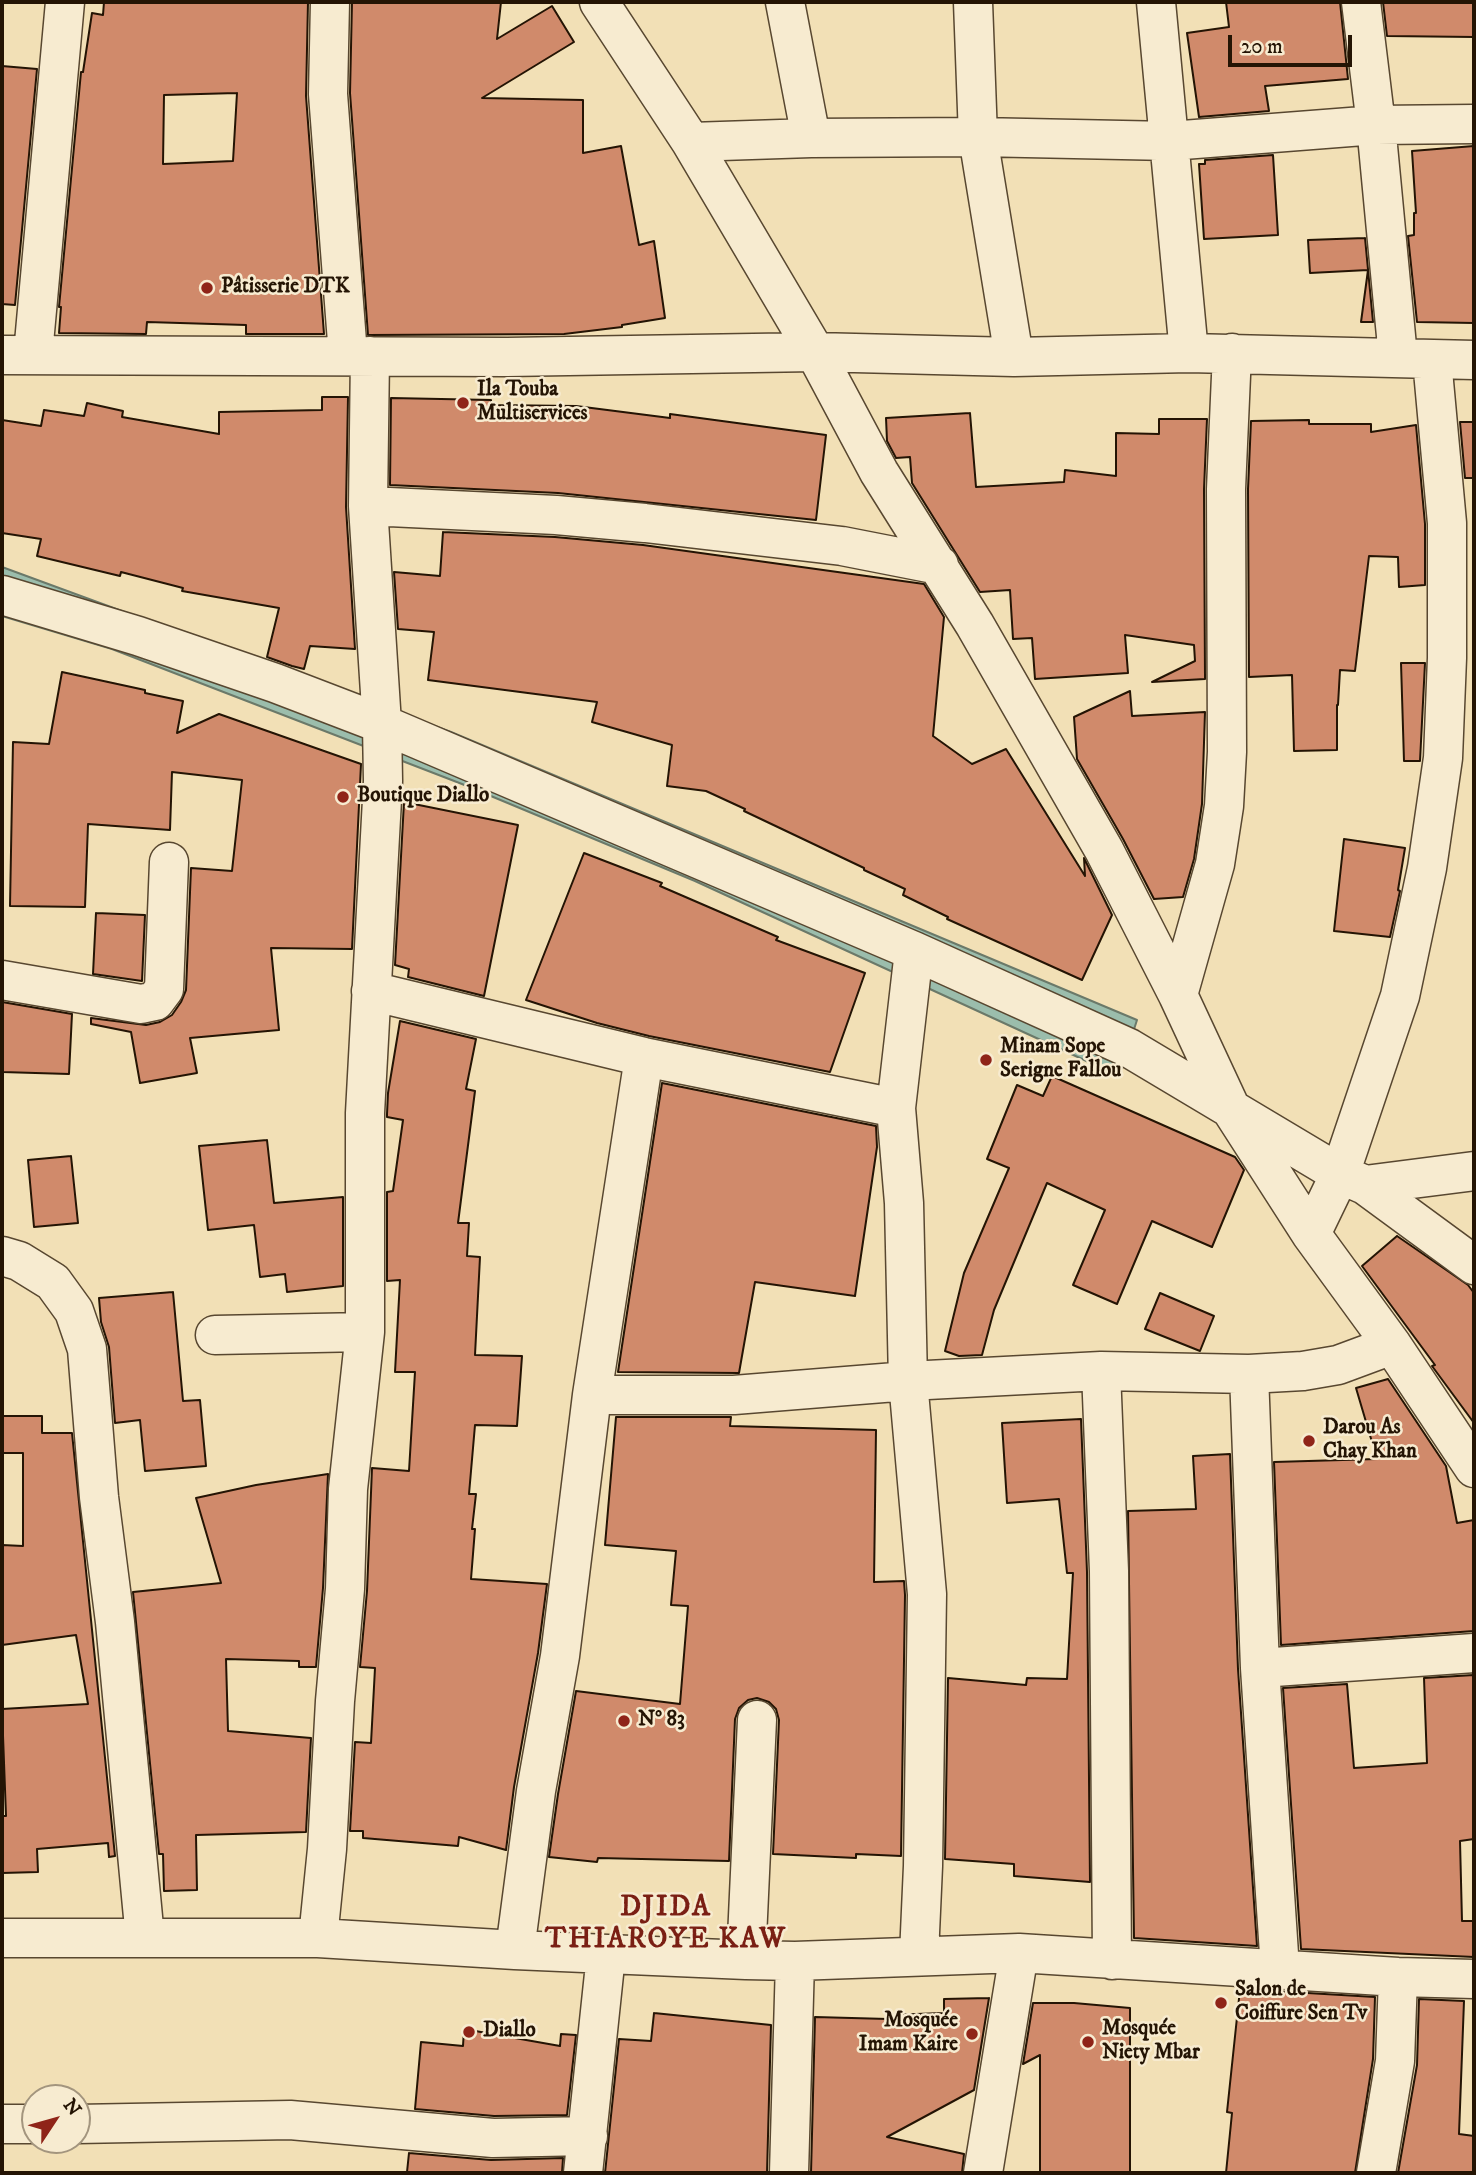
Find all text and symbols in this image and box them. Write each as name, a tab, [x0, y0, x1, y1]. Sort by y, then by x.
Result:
scale bar	[1231, 21, 1355, 65]
text: 20 m	[1241, 34, 1283, 60]
place label: Pâtisserie DTK	[221, 275, 350, 301]
marker: Pâtisserie DTK	[199, 280, 215, 296]
place label: Ila Touba Multiservices	[477, 378, 588, 428]
marker: Ila Touba Multiservices	[455, 395, 471, 411]
place label: Boutique Diallo	[357, 784, 489, 810]
marker: Boutique Diallo	[335, 789, 351, 805]
place label: Minam Sope Serigne Fallou	[1000, 1035, 1121, 1085]
marker: Minam Sope Serigne Fallou	[978, 1052, 994, 1068]
place label: Darou As Chay Khan	[1323, 1416, 1417, 1466]
marker: Darou As Chay Khan	[1301, 1433, 1317, 1449]
place label: N° 83	[638, 1708, 685, 1734]
marker: N° 83	[616, 1713, 632, 1729]
district label: DJIDA THIAROYE KAW	[547, 1892, 785, 1958]
place label: Salon de Coiffure Sen Tv	[1235, 1978, 1367, 2028]
marker: Salon de Coiffure Sen Tv	[1213, 1995, 1229, 2011]
place label: Mosquée Imam Kaire	[859, 2009, 958, 2059]
place label: Mosquée Niety Mbar	[1102, 2017, 1200, 2067]
place label: Diallo	[483, 2019, 536, 2045]
marker: Diallo	[461, 2024, 477, 2040]
marker: Mosquée Imam Kaire	[964, 2026, 980, 2042]
marker: Mosquée Niety Mbar	[1080, 2034, 1096, 2050]
north arrow	[21, 2084, 91, 2154]
text: N	[58, 2094, 86, 2121]

